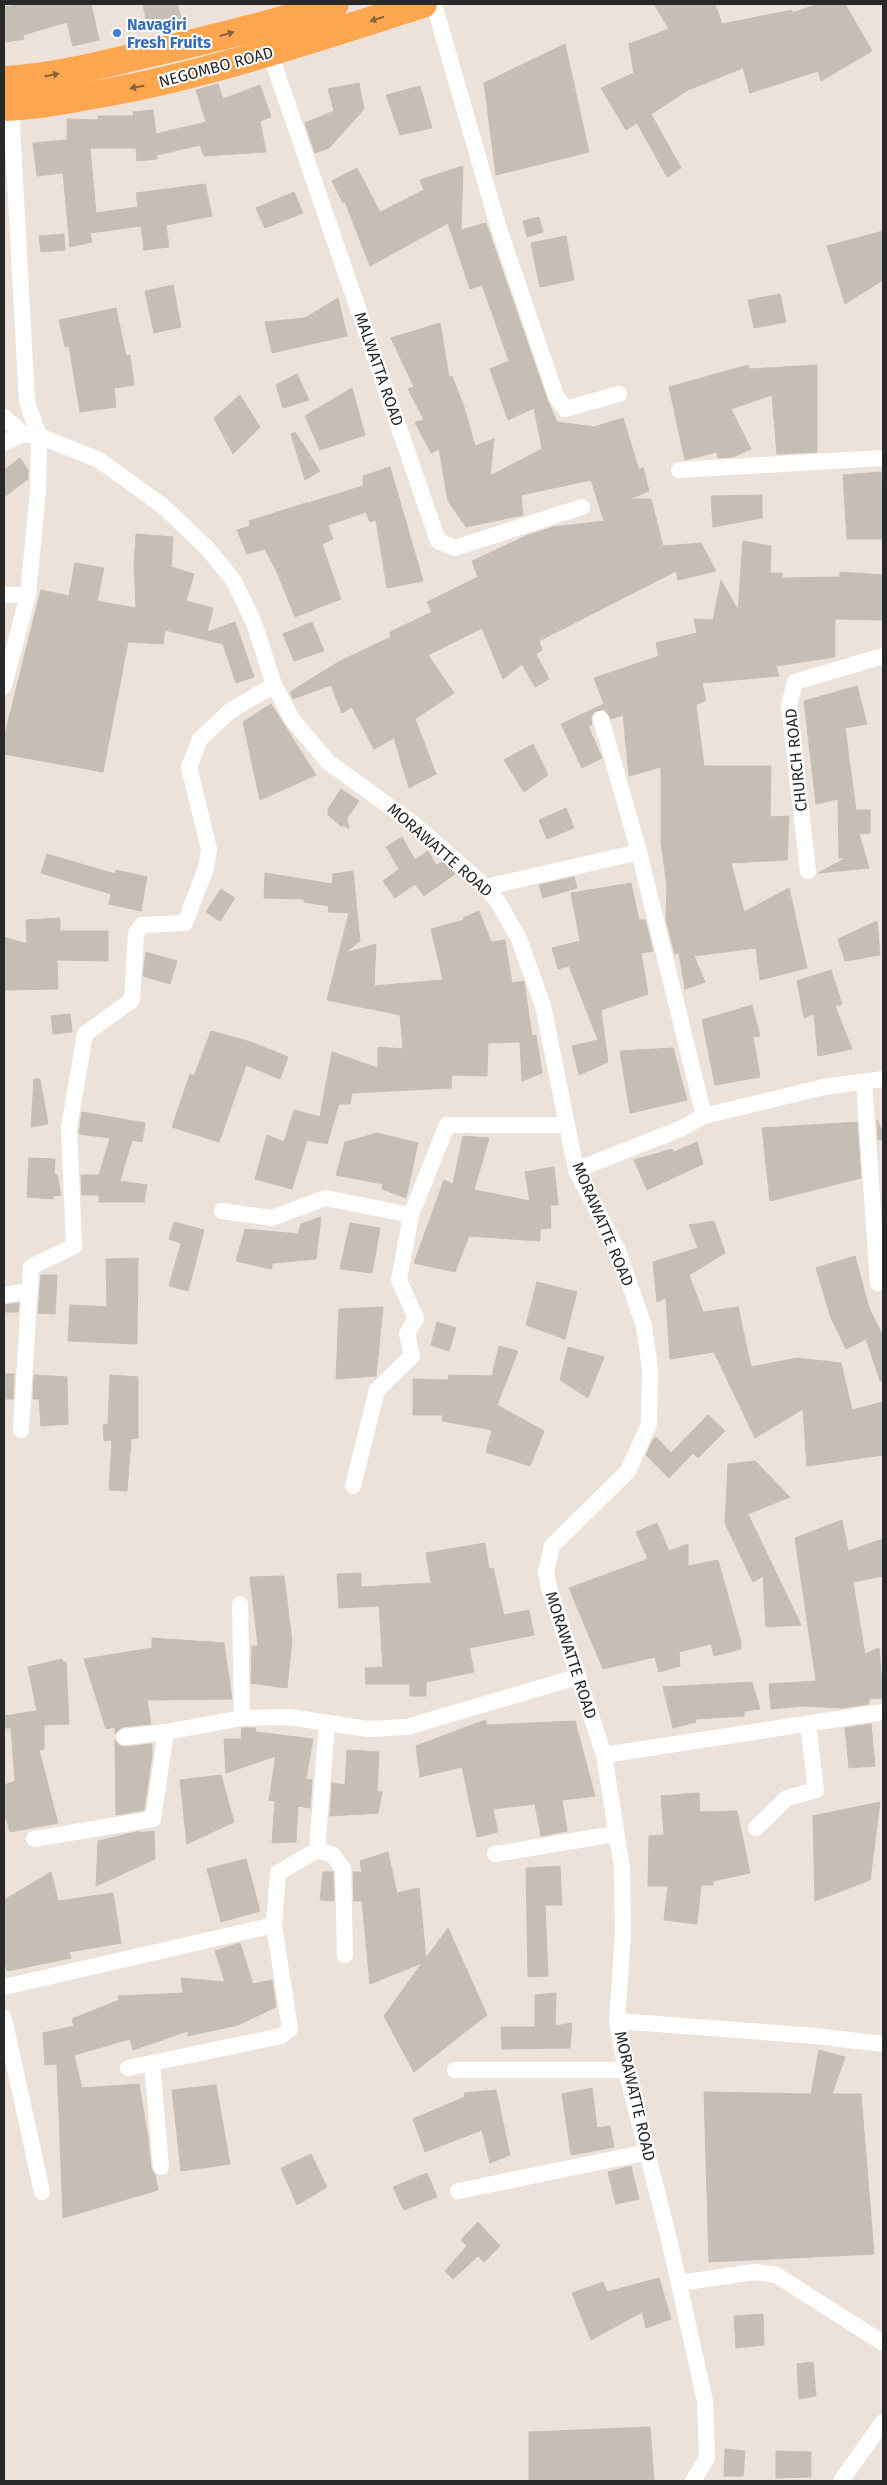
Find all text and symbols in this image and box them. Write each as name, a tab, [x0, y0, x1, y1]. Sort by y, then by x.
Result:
place label: Navagiri Fresh Fruits	[127, 15, 211, 52]
one-way arrow	[369, 15, 384, 23]
marker: Navagiri Fresh Fruits	[111, 27, 123, 39]
one-way arrow	[220, 30, 235, 38]
street label: NEGOMBO ROAD	[157, 43, 275, 91]
one-way arrow	[45, 70, 61, 78]
one-way arrow	[129, 83, 144, 91]
street label: MALWATTA ROAD	[351, 309, 407, 429]
street label: CHURCH ROAD	[781, 707, 811, 813]
street label: MORAWATTE ROAD	[384, 799, 496, 901]
street label: MORAWATTE ROAD	[568, 1159, 638, 1289]
street label: MORAWATTE ROAD	[541, 1589, 601, 1721]
street label: MORAWATTE ROAD	[611, 2029, 659, 2163]

